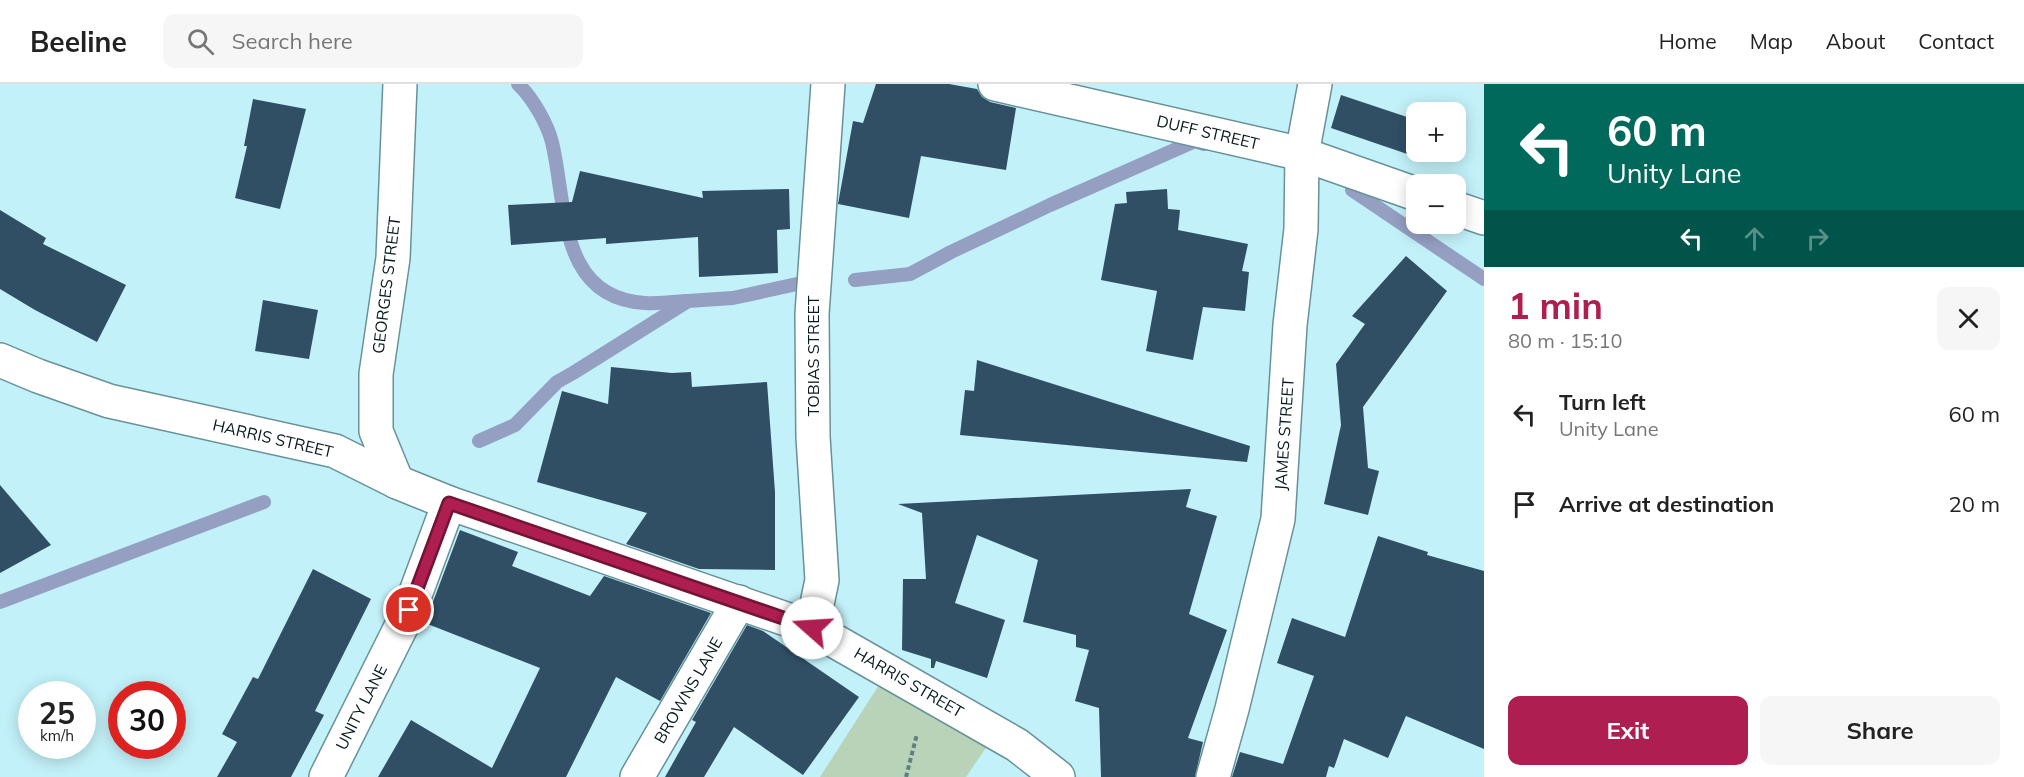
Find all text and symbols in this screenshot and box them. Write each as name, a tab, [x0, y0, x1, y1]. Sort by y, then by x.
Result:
search box	[163, 14, 583, 68]
text: Beeline	[30, 24, 127, 59]
icon: search	[184, 25, 217, 58]
text: Search here	[232, 27, 353, 55]
text: Home	[1659, 28, 1717, 54]
text: Map	[1750, 28, 1793, 54]
text: About	[1826, 28, 1885, 54]
text: Contact	[1918, 28, 1994, 54]
map controls	[1406, 102, 1466, 234]
button: +	[1406, 102, 1466, 162]
text: 60 m	[1607, 104, 1707, 157]
icon: left	[1508, 108, 1586, 186]
street label: DUFF STREET	[1155, 110, 1262, 154]
text: Unity Lane	[1607, 156, 1741, 190]
button: −	[1406, 174, 1466, 234]
street label: GEORGES STREET	[368, 215, 404, 355]
icon: left	[1675, 222, 1708, 255]
icon: ahead	[1738, 222, 1771, 255]
icon: right	[1801, 222, 1834, 255]
text: 1 min	[1508, 283, 1603, 328]
button: close	[1937, 287, 2000, 350]
street label: TOBIAS STREET	[803, 295, 823, 416]
text: 80 m · 15:10	[1508, 328, 1622, 353]
street label: JAMES STREET	[1270, 377, 1298, 491]
text: Turn left	[1559, 388, 1646, 416]
icon: left	[1508, 398, 1541, 431]
text: 60 m	[1949, 400, 2000, 428]
street label: HARRIS STREET	[211, 414, 336, 462]
text: Unity Lane	[1559, 416, 1659, 441]
icon: arrive	[1508, 488, 1541, 521]
text: Arrive at destination	[1559, 490, 1774, 518]
text: 20 m	[1949, 490, 2000, 518]
pin	[383, 584, 434, 635]
icon: arrive	[392, 593, 425, 626]
position arrow	[780, 596, 844, 660]
street label: BROWNS LANE	[649, 633, 727, 747]
street label: HARRIS STREET	[851, 643, 968, 722]
street label: UNITY LANE	[331, 661, 391, 753]
speed limit sign: 30	[108, 681, 186, 759]
text: 25	[39, 694, 75, 732]
button: Exit	[1508, 696, 1748, 765]
button: Share	[1760, 696, 2000, 765]
text: km/h	[40, 726, 74, 745]

